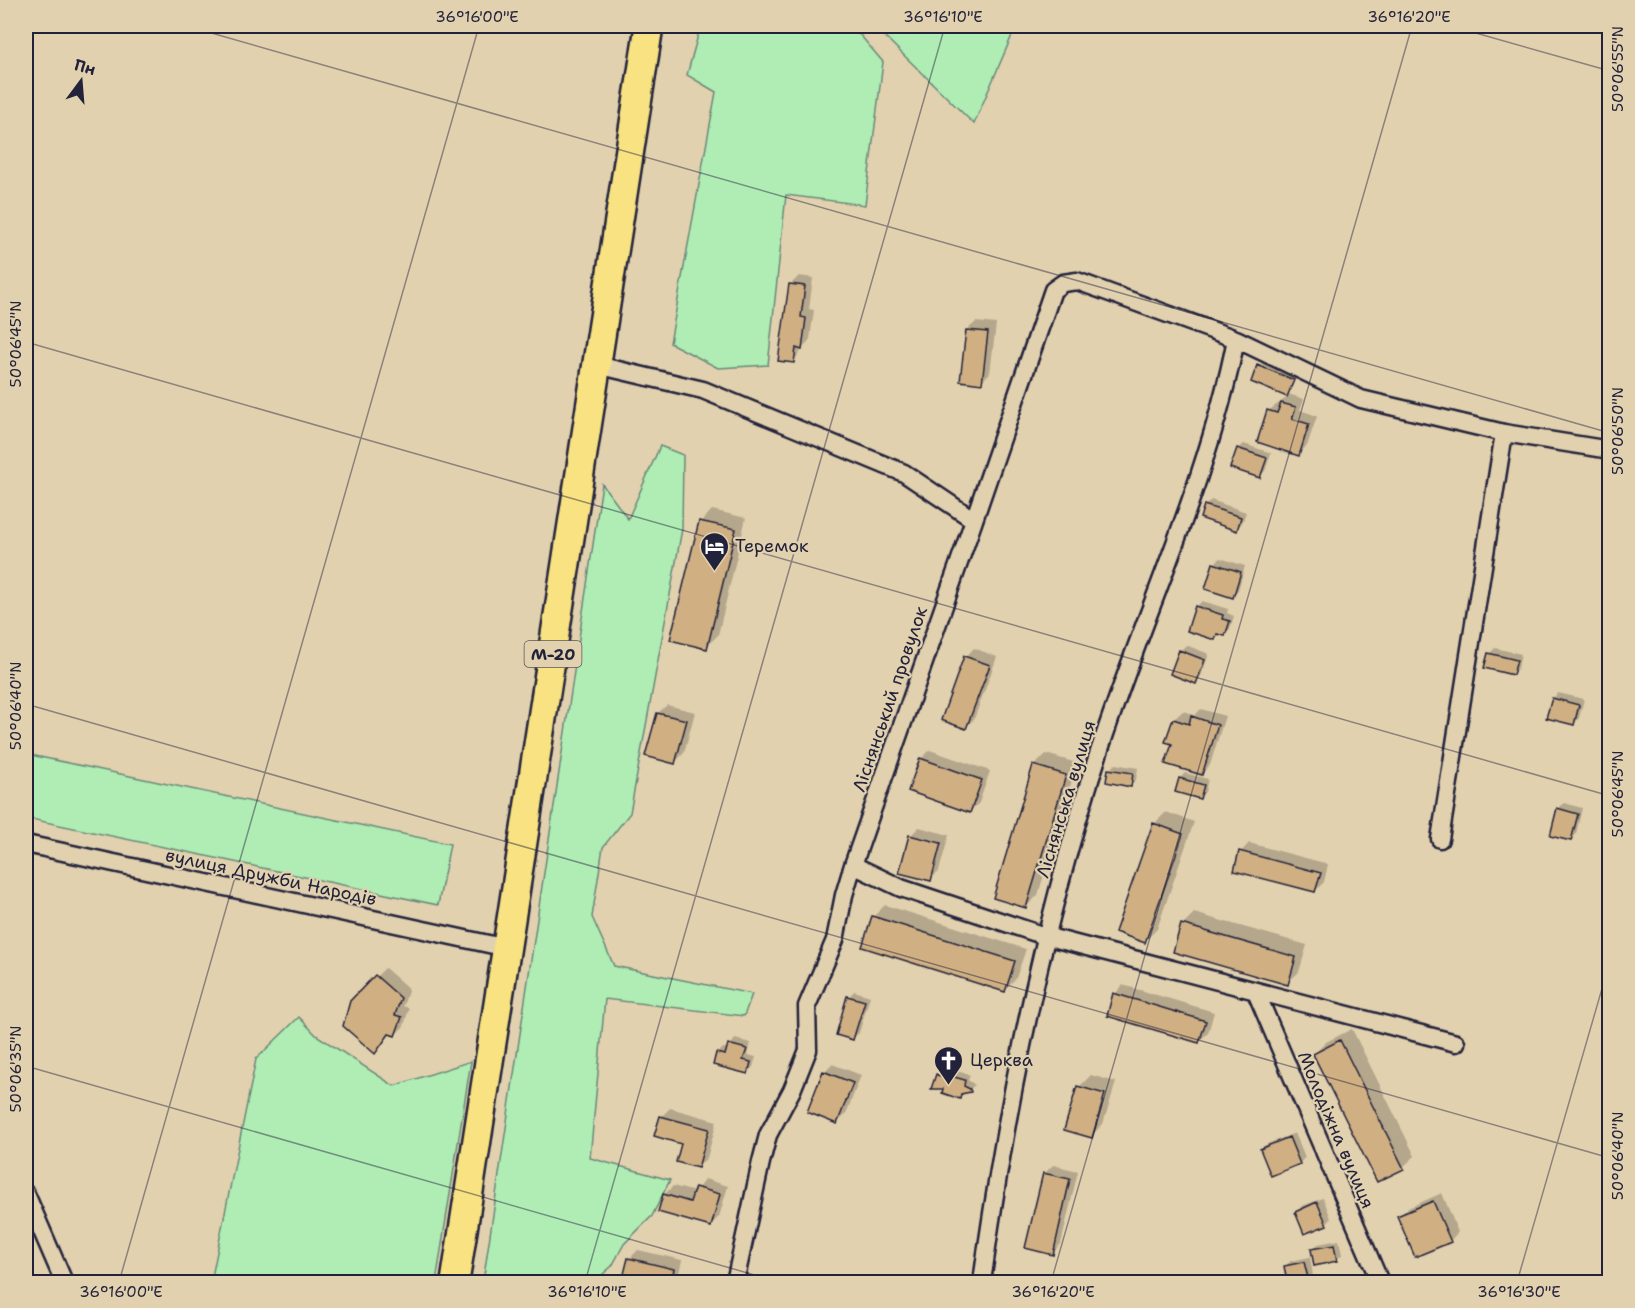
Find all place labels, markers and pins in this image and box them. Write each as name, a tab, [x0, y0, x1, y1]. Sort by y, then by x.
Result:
hotel icon: Теремок	[698, 530, 730, 572]
place label: Теремок	[735, 534, 809, 558]
church icon: Церква	[933, 1044, 965, 1086]
place label: Церква	[970, 1048, 1033, 1072]

